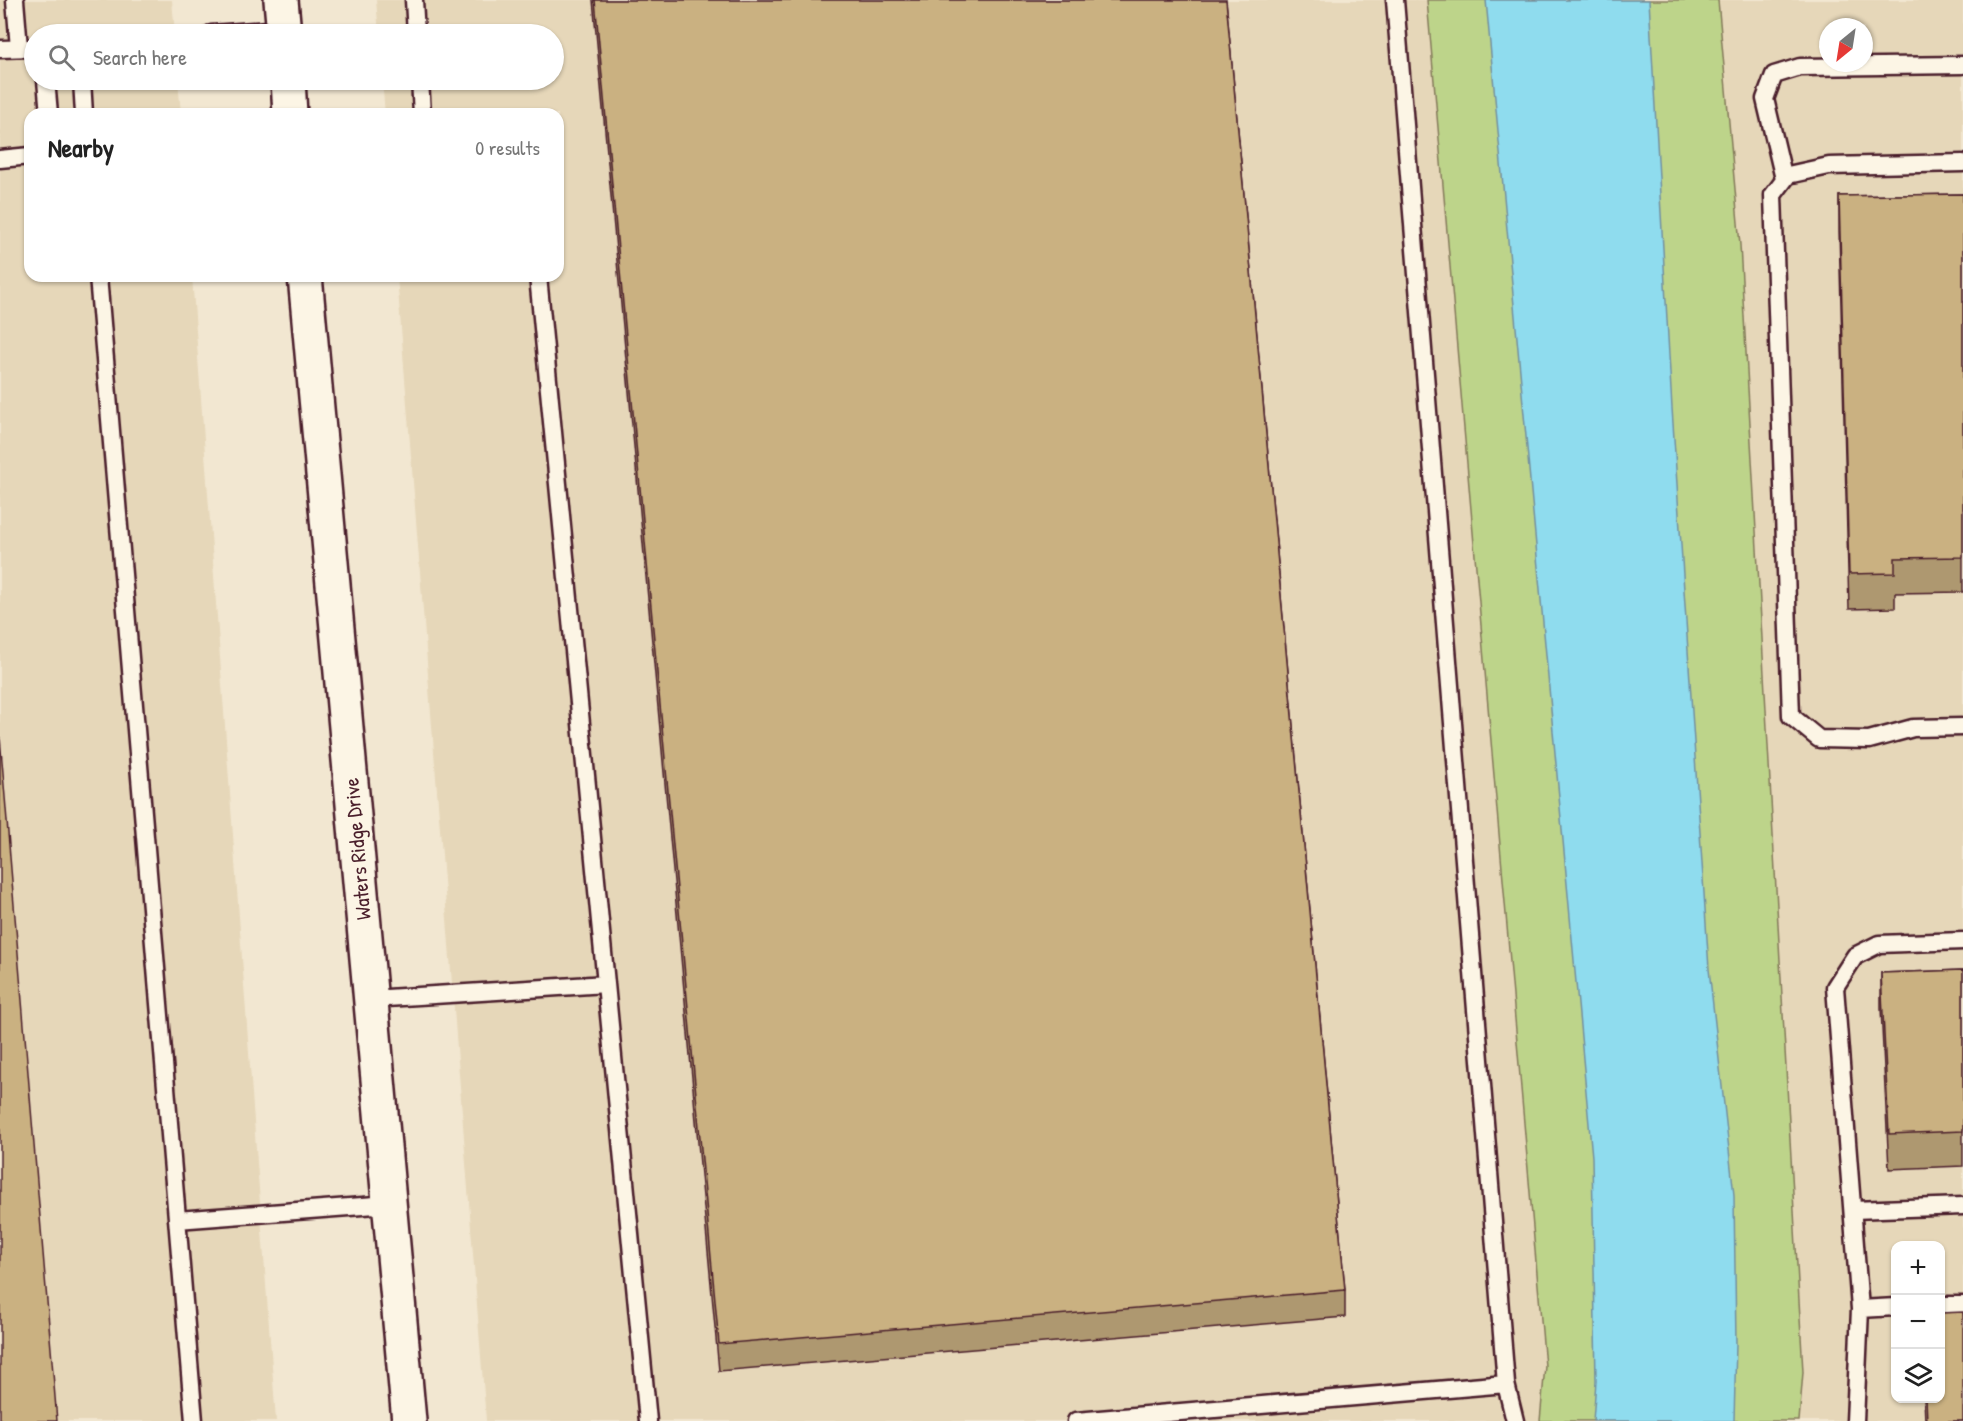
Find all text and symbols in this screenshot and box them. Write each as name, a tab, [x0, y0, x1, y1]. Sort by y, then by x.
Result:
north arrow	[1819, 18, 1873, 72]
search box	[24, 24, 564, 90]
icon: search	[45, 41, 78, 74]
text: Search here	[93, 42, 187, 72]
text: Nearby	[48, 130, 114, 165]
text: 0 results	[475, 134, 540, 161]
street label: Waters Ridge Drive	[336, 777, 378, 921]
map controls	[1891, 1241, 1945, 1403]
button: +	[1891, 1241, 1945, 1295]
button: −	[1891, 1295, 1945, 1349]
button: layers	[1891, 1349, 1945, 1403]

